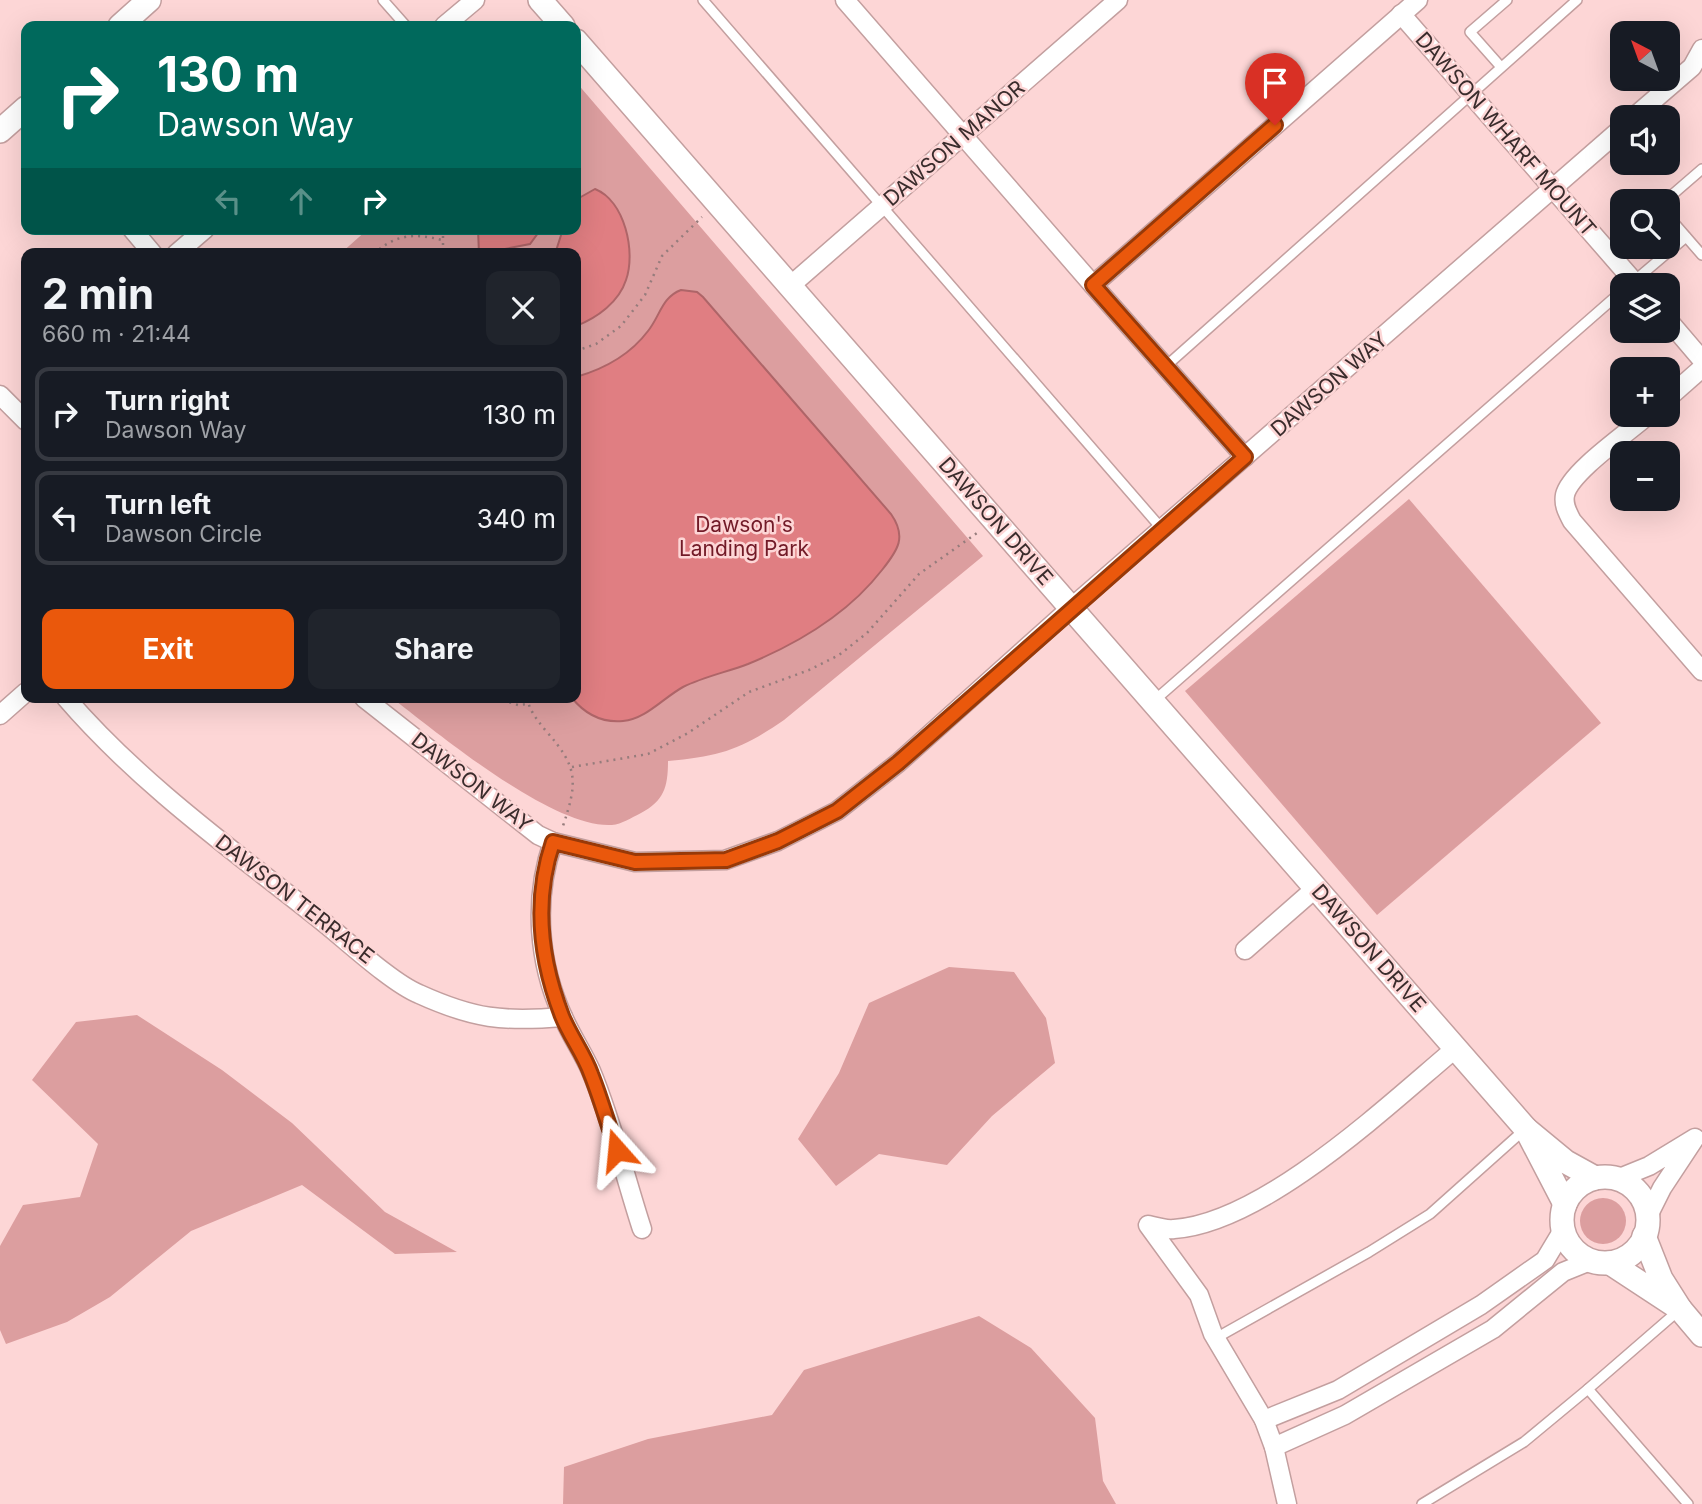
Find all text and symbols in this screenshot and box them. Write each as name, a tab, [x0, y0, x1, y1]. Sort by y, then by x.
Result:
north arrow	[1610, 21, 1680, 91]
map controls	[1610, 21, 1680, 511]
street label: DAWSON WHARF MOUNT	[1411, 27, 1601, 241]
text: 130 m	[157, 45, 299, 104]
icon: right	[42, 49, 133, 140]
pin	[1245, 53, 1305, 125]
icon: arrive	[1256, 64, 1294, 102]
street label: DAWSON MANOR	[878, 75, 1030, 211]
text: Dawson Way	[157, 105, 354, 144]
button: sound	[1610, 105, 1680, 175]
icon: left	[209, 182, 247, 220]
icon: ahead	[282, 182, 320, 220]
icon: right	[355, 182, 393, 220]
button: search	[1610, 189, 1680, 259]
text: 2 min	[42, 268, 154, 319]
button: close	[486, 271, 560, 345]
button: layers	[1610, 273, 1680, 343]
text: 660 m · 21:44	[42, 320, 191, 348]
street label: DAWSON WAY	[1266, 327, 1392, 441]
button: +	[1610, 357, 1680, 427]
text: Turn right	[105, 385, 230, 416]
icon: right	[46, 395, 84, 433]
text: 130 m	[483, 399, 556, 430]
text: Dawson Way	[105, 416, 246, 444]
button: −	[1610, 441, 1680, 511]
street label: DAWSON DRIVE	[934, 452, 1058, 590]
text: Turn left	[105, 489, 211, 520]
icon: left	[46, 499, 84, 537]
text: 340 m	[477, 503, 556, 534]
park label: Dawson's Landing Park	[679, 512, 810, 561]
text: Dawson Circle	[105, 520, 262, 548]
button: Exit	[42, 609, 294, 689]
button: Share	[308, 609, 560, 689]
street label: DAWSON WAY	[407, 727, 537, 837]
street label: DAWSON TERRACE	[211, 829, 379, 969]
street label: DAWSON DRIVE	[1307, 879, 1431, 1017]
position arrow	[580, 1113, 654, 1187]

